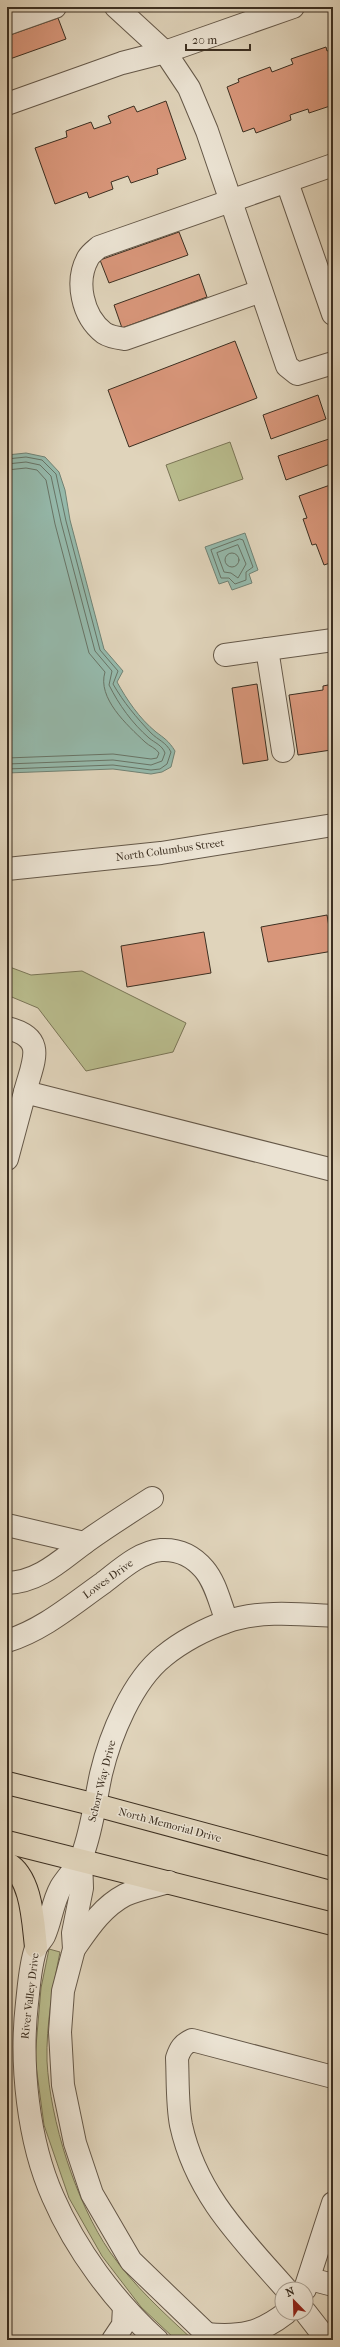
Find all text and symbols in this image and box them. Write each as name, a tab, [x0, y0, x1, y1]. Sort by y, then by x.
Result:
scale bar	[186, 26, 250, 52]
text: 20 m	[192, 33, 217, 47]
street label: North Columbus Street	[115, 836, 225, 864]
street label: Lowes Drive	[80, 1556, 136, 1602]
street label: Schorr Way Drive	[86, 1738, 119, 1823]
street label: North Memorial Drive	[117, 1805, 223, 1845]
street label: River Valley Drive	[18, 1952, 42, 2040]
north arrow	[274, 2281, 314, 2321]
text: N	[284, 2284, 297, 2300]

